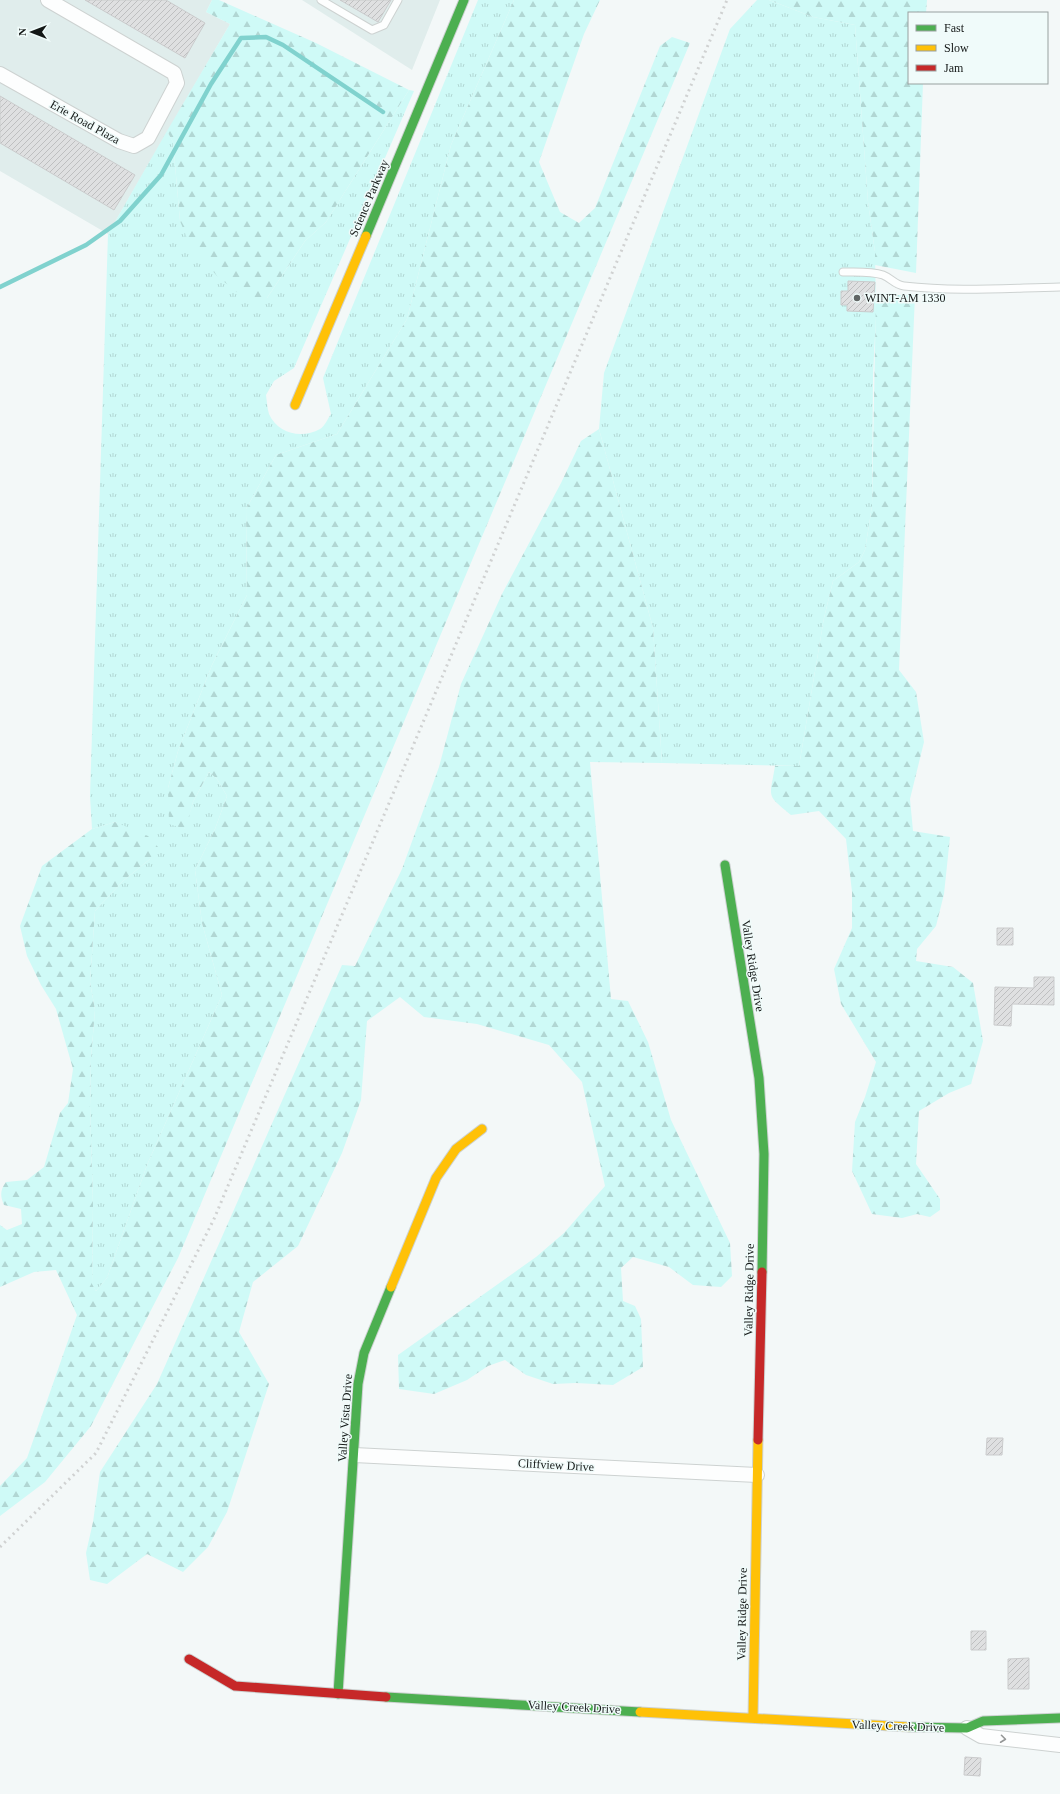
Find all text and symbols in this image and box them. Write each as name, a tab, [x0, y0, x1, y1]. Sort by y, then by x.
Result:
north arrow	[12, 12, 52, 52]
legend	[908, 12, 1048, 84]
text: Fast	[944, 21, 965, 35]
text: N	[16, 28, 28, 36]
text: Slow	[944, 41, 969, 55]
text: Jam	[944, 61, 964, 75]
street label: Erie Road Plaza	[48, 97, 123, 147]
street label: Science Parkway	[346, 157, 392, 239]
place label: WINT-AM 1330	[865, 291, 946, 305]
marker: WINT-AM 1330	[852, 293, 862, 303]
street label: Valley Ridge Drive	[739, 919, 767, 1013]
street label: Valley Ridge Drive	[741, 1244, 757, 1336]
street label: Valley Vista Drive	[335, 1373, 355, 1463]
street label: Cliffview Drive	[518, 1456, 594, 1474]
street label: Valley Ridge Drive	[734, 1568, 750, 1660]
street label: Valley Creek Drive	[527, 1698, 621, 1716]
street label: Valley Creek Drive	[851, 1717, 945, 1735]
one-way arrow	[1000, 1734, 1007, 1743]

